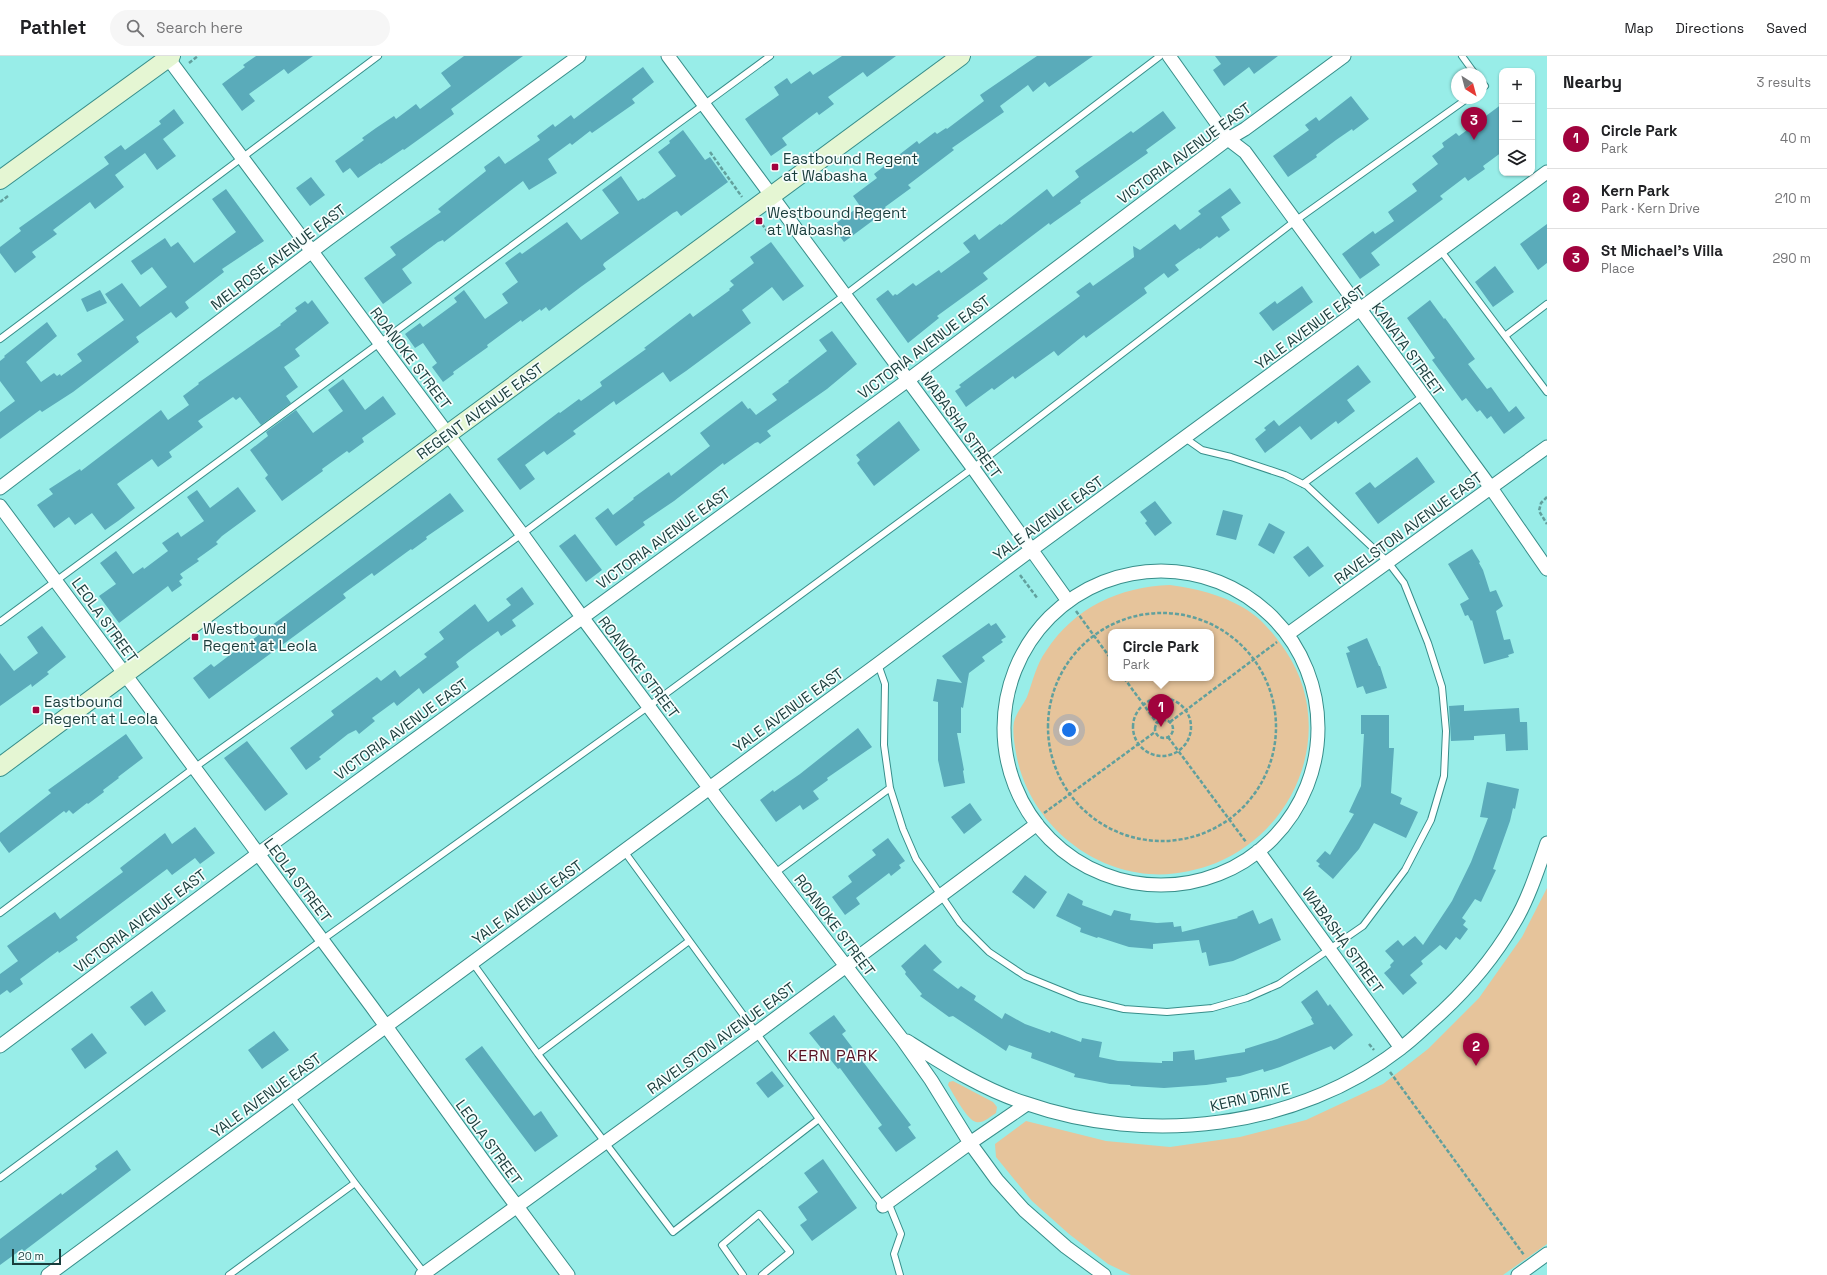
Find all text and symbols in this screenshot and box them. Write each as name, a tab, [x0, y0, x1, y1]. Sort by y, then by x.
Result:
search box	[110, 10, 390, 46]
text: Pathlet	[20, 15, 86, 40]
icon: search	[124, 17, 146, 39]
text: Search here	[156, 18, 243, 37]
text: Map	[1624, 19, 1654, 37]
text: Directions	[1676, 19, 1744, 37]
text: Saved	[1766, 19, 1807, 37]
north arrow	[1451, 68, 1487, 104]
map controls	[1499, 68, 1535, 176]
button: +	[1499, 68, 1535, 104]
text: Nearby	[1563, 71, 1622, 93]
text: 3 results	[1757, 74, 1811, 91]
street label: VICTORIA AVENUE EAST	[1113, 98, 1255, 208]
button: −	[1499, 104, 1535, 140]
pin: 3	[1461, 107, 1487, 140]
text: Circle Park	[1601, 121, 1678, 140]
text: 1	[1573, 130, 1579, 147]
text: 40 m	[1780, 130, 1811, 147]
button: layers	[1499, 140, 1535, 176]
text: Park	[1601, 140, 1628, 157]
place label: Eastbound Regent at Wabasha	[783, 149, 918, 185]
marker: Eastbound Regent at Wabasha	[770, 162, 780, 172]
text: Kern Park	[1601, 181, 1670, 200]
text: 2	[1572, 190, 1580, 207]
text: 210 m	[1775, 190, 1811, 207]
street label: MELROSE AVENUE EAST	[207, 200, 350, 314]
text: Park · Kern Drive	[1601, 200, 1700, 217]
place label: Westbound Regent at Wabasha	[767, 203, 907, 239]
marker: Westbound Regent at Wabasha	[754, 216, 764, 226]
text: St Michael's Villa	[1601, 241, 1723, 260]
text: 3	[1572, 250, 1580, 267]
text: 290 m	[1772, 250, 1811, 267]
text: Place	[1601, 260, 1635, 277]
street label: YALE AVENUE EAST	[1251, 280, 1369, 373]
street label: VICTORIA AVENUE EAST	[854, 291, 994, 403]
street label: KANATA STREET	[1368, 299, 1448, 399]
street label: ROANOKE STREET	[366, 303, 456, 413]
street label: REGENT AVENUE EAST	[413, 358, 547, 463]
street label: WABASHA STREET	[916, 368, 1006, 482]
street label: RAVELSTON AVENUE EAST	[1330, 468, 1486, 588]
street label: YALE AVENUE EAST	[989, 471, 1107, 564]
street label: VICTORIA AVENUE EAST	[592, 483, 734, 593]
street label: LEOLA STREET	[68, 574, 142, 666]
street label: ROANOKE STREET	[594, 612, 684, 722]
place label: Westbound Regent at Leola	[203, 619, 317, 655]
popup	[1108, 629, 1214, 681]
marker: Westbound Regent at Leola	[190, 632, 200, 642]
text: Circle Park	[1123, 637, 1199, 656]
text: Park	[1123, 656, 1150, 673]
street label: YALE AVENUE EAST	[729, 663, 847, 756]
street label: VICTORIA AVENUE EAST	[330, 674, 472, 784]
place label: Eastbound Regent at Leola	[44, 692, 158, 728]
pin: 1	[1148, 694, 1174, 727]
marker: Eastbound Regent at Leola	[31, 705, 41, 715]
your location	[1059, 720, 1079, 740]
street label: LEOLA STREET	[260, 834, 336, 926]
street label: YALE AVENUE EAST	[468, 855, 586, 948]
street label: VICTORIA AVENUE EAST	[70, 865, 210, 977]
street label: ROANOKE STREET	[790, 870, 880, 980]
street label: WABASHA STREET	[1298, 883, 1388, 997]
street label: RAVELSTON AVENUE EAST	[643, 978, 799, 1098]
pin: 2	[1463, 1033, 1489, 1066]
district label: KERN PARK	[787, 1045, 879, 1066]
street label: YALE AVENUE EAST	[207, 1048, 325, 1141]
street label: KERN DRIVE	[1208, 1079, 1292, 1115]
street label: LEOLA STREET	[452, 1096, 526, 1188]
scale bar	[12, 1247, 61, 1266]
text: 20 m	[18, 1249, 44, 1263]

